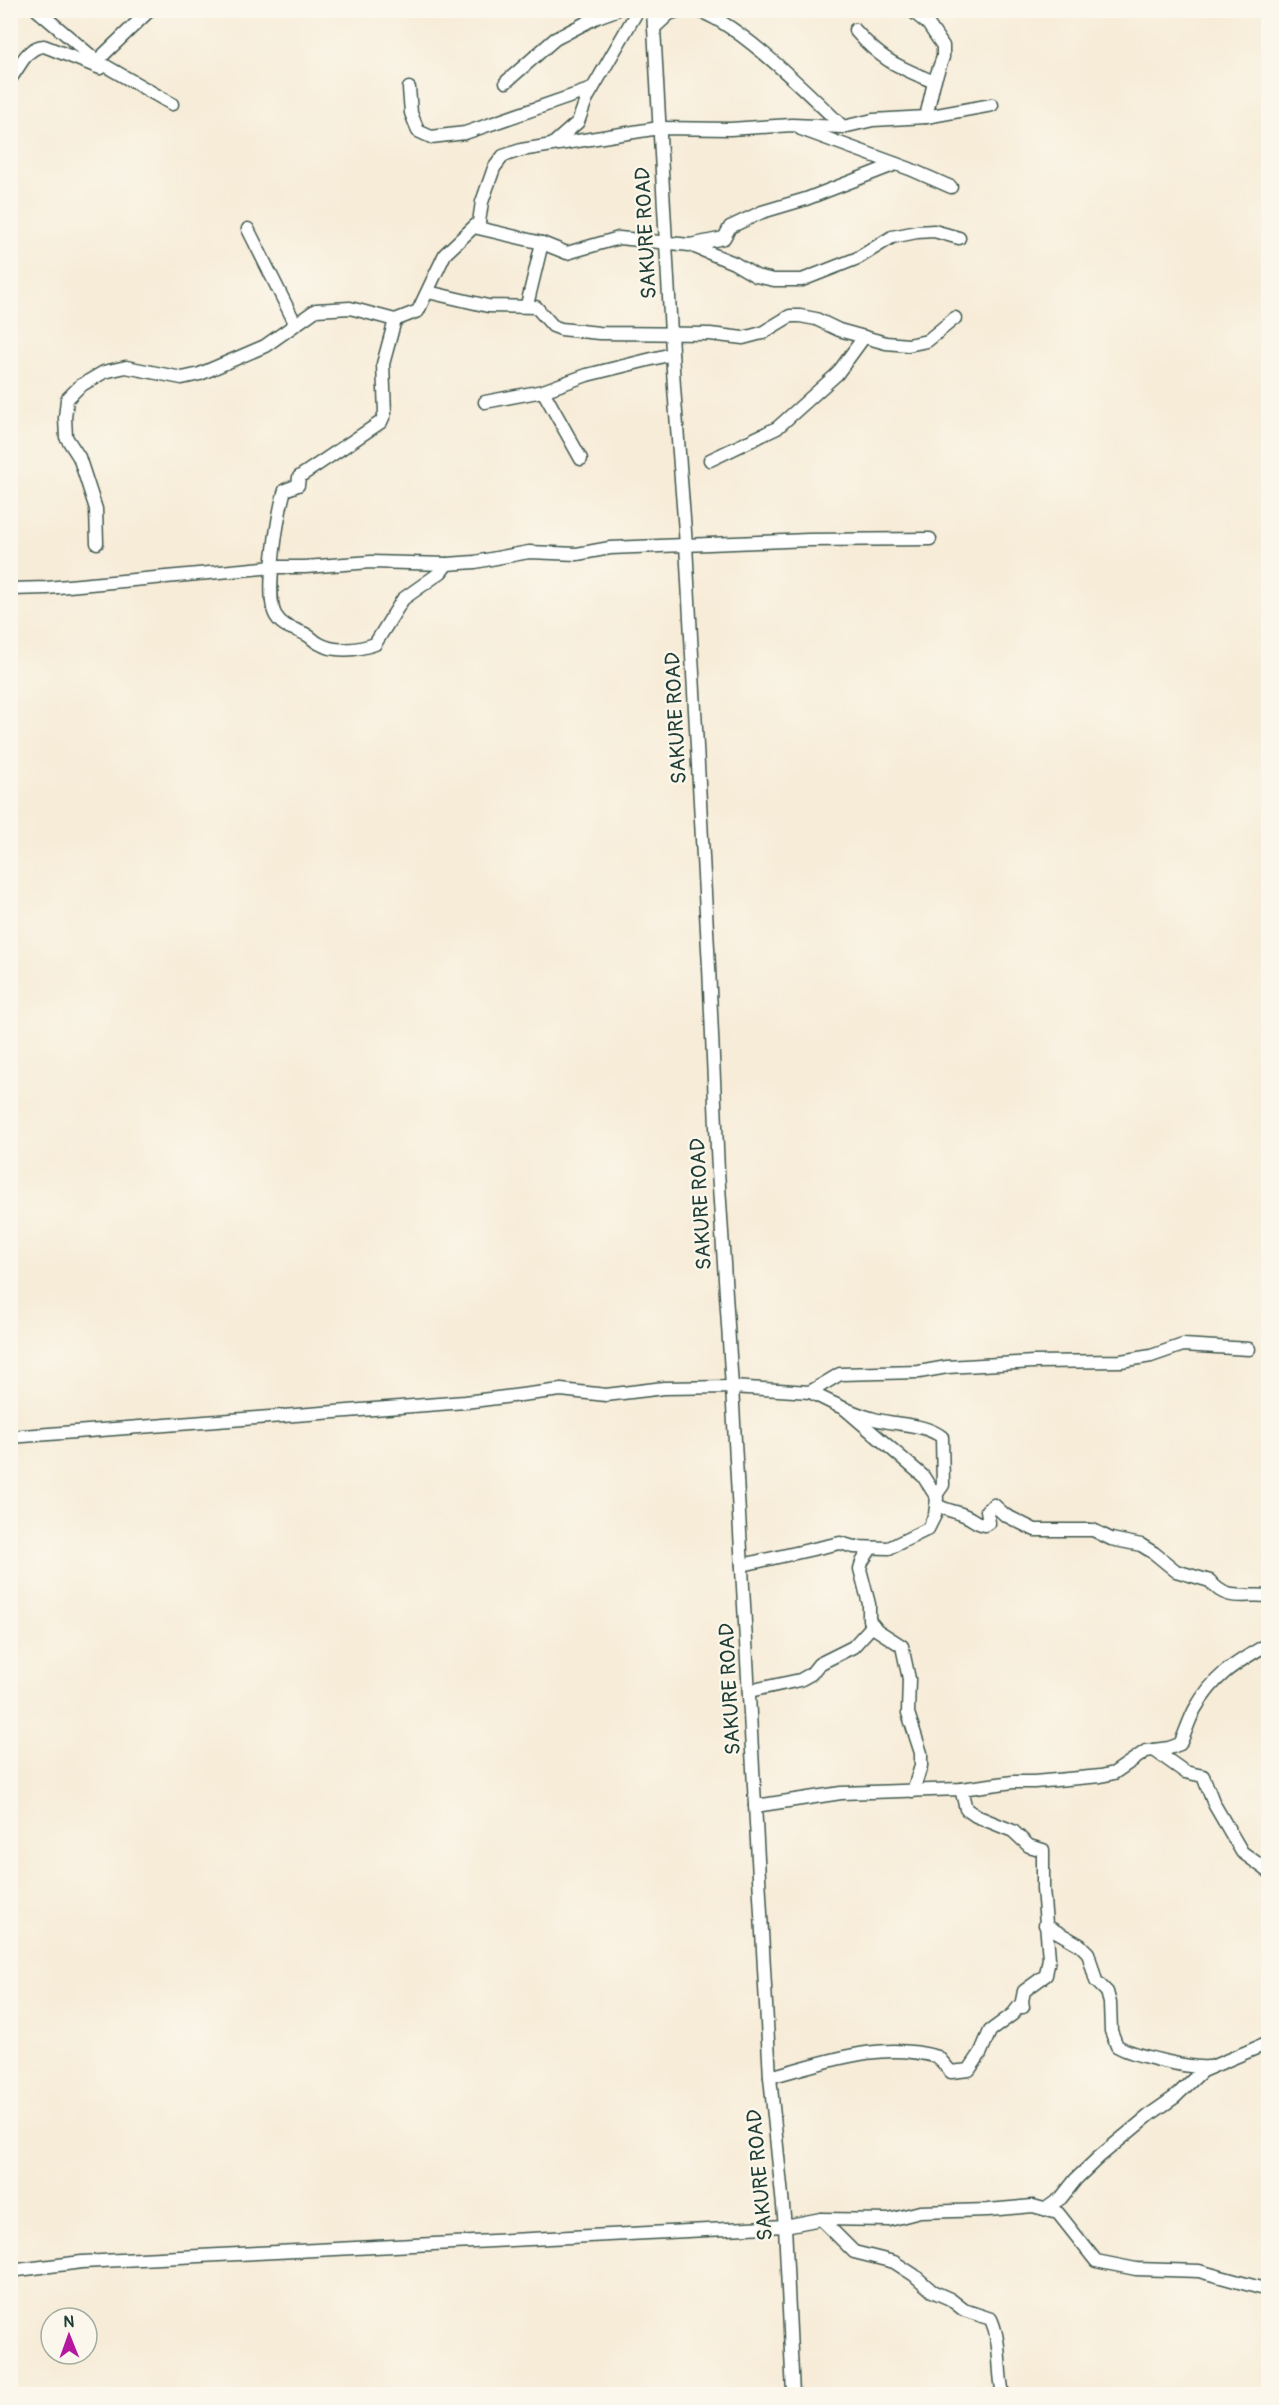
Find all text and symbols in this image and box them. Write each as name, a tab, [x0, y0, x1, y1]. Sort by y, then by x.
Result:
street label: SAKURE ROAD	[629, 166, 663, 300]
street label: SAKURE ROAD	[659, 651, 693, 785]
street label: SAKURE ROAD	[684, 1137, 718, 1271]
street label: SAKURE ROAD	[713, 1622, 747, 1756]
street label: SAKURE ROAD	[741, 2108, 779, 2242]
north arrow	[39, 2306, 99, 2366]
text: N	[63, 2312, 75, 2332]

